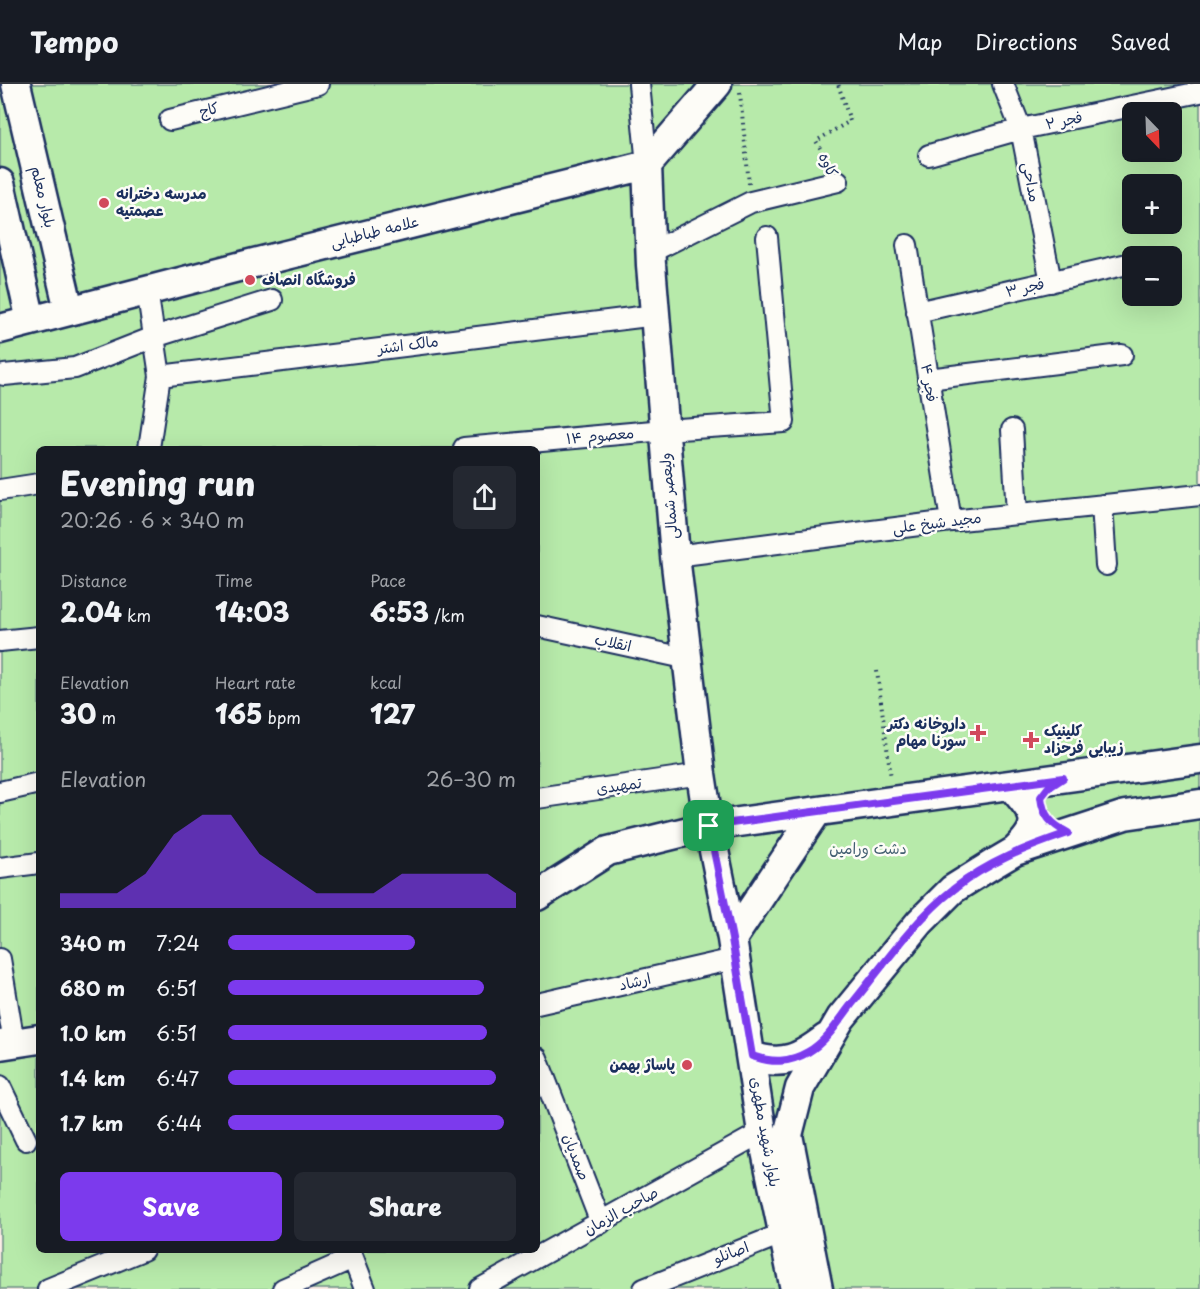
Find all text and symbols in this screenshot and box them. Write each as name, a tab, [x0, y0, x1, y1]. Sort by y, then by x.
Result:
text: Tempo	[30, 20, 118, 63]
text: Map	[897, 25, 942, 57]
text: Directions	[975, 25, 1077, 57]
text: Saved	[1110, 25, 1170, 57]
street label: کاج	[196, 95, 221, 122]
north arrow	[1122, 102, 1182, 162]
map controls	[1122, 102, 1182, 306]
street label: فجر ۲	[1043, 104, 1084, 135]
street label: کاوه	[814, 148, 845, 181]
street label: مداحی	[1017, 160, 1048, 204]
street label: بلوار معلم	[24, 163, 63, 230]
button: +	[1122, 174, 1182, 234]
place label: مدرسه دخترانه عصمتیه	[116, 181, 207, 221]
marker: مدرسه دخترانه عصمتیه	[97, 196, 111, 210]
street label: علامه طباطبایی	[328, 208, 422, 253]
button: −	[1122, 246, 1182, 306]
place label: فروشگاه انصاف	[262, 267, 356, 290]
street label: فجر ۳	[1003, 271, 1046, 302]
marker: فروشگاه انصاف	[243, 273, 257, 287]
street label: مالک اشتر	[374, 328, 440, 359]
street label: فجر ۴	[916, 362, 945, 404]
street label: ۱۴ معصوم	[565, 420, 635, 451]
street label: ولیعصر شمالی	[652, 452, 683, 540]
text: Evening run	[60, 457, 255, 507]
button: share	[453, 466, 516, 529]
text: 20:26 · 6 × 340 m	[60, 505, 244, 535]
street label: مجید شیخ علی	[891, 505, 982, 538]
text: Distance	[60, 568, 127, 592]
text: Time	[215, 568, 253, 592]
text: Pace	[370, 568, 406, 592]
text: 2.04	[60, 592, 122, 631]
text: 14:03	[215, 592, 289, 631]
text: 6:53	[370, 592, 429, 631]
text: km	[122, 603, 151, 627]
text: /km	[429, 603, 465, 627]
street label: انقلاب	[593, 626, 634, 657]
text: Elevation	[60, 670, 129, 694]
text: Heart rate	[215, 670, 296, 694]
text: kcal	[370, 670, 402, 694]
text: 30	[60, 694, 96, 733]
text: 165	[215, 694, 263, 733]
text: 127	[370, 694, 415, 733]
text: m	[96, 705, 116, 729]
text: bpm	[263, 705, 301, 729]
place label: داروخانه دکتر سورنا مهام	[886, 711, 966, 752]
place label: کلینیک زیبایی فرحزاد	[1044, 718, 1124, 758]
marker: داروخانه دکتر سورنا مهام	[971, 726, 985, 740]
marker: کلینیک زیبایی فرحزاد	[1022, 731, 1040, 749]
text: Elevation	[60, 764, 146, 794]
text: 26–30 m	[426, 764, 516, 794]
street label: تمهیدی	[594, 770, 644, 799]
pin	[683, 800, 734, 851]
icon: arrive	[692, 809, 725, 842]
park label: دشت ورامین	[829, 836, 907, 859]
text: 340 m	[60, 928, 126, 958]
text: 7:24	[156, 928, 200, 958]
street label: ارشاد	[616, 966, 653, 995]
text: 680 m	[60, 973, 125, 1003]
text: 6:51	[156, 973, 197, 1003]
text: 1.0 km	[60, 1018, 127, 1048]
text: 6:51	[156, 1018, 197, 1048]
place label: پاساژ بهمن	[609, 1052, 676, 1075]
marker: پاساژ بهمن	[680, 1058, 694, 1072]
text: 1.4 km	[60, 1063, 126, 1093]
text: 6:47	[156, 1063, 199, 1093]
street label: بلوار شهید مطهری	[745, 1075, 787, 1189]
text: 1.7 km	[60, 1108, 123, 1138]
text: 6:44	[156, 1108, 202, 1138]
street label: صمدیان	[558, 1130, 597, 1183]
button: Save	[60, 1172, 282, 1241]
button: Share	[294, 1172, 516, 1241]
street label: صاحب الزمان	[579, 1180, 662, 1240]
street label: اصانلو	[708, 1234, 752, 1269]

